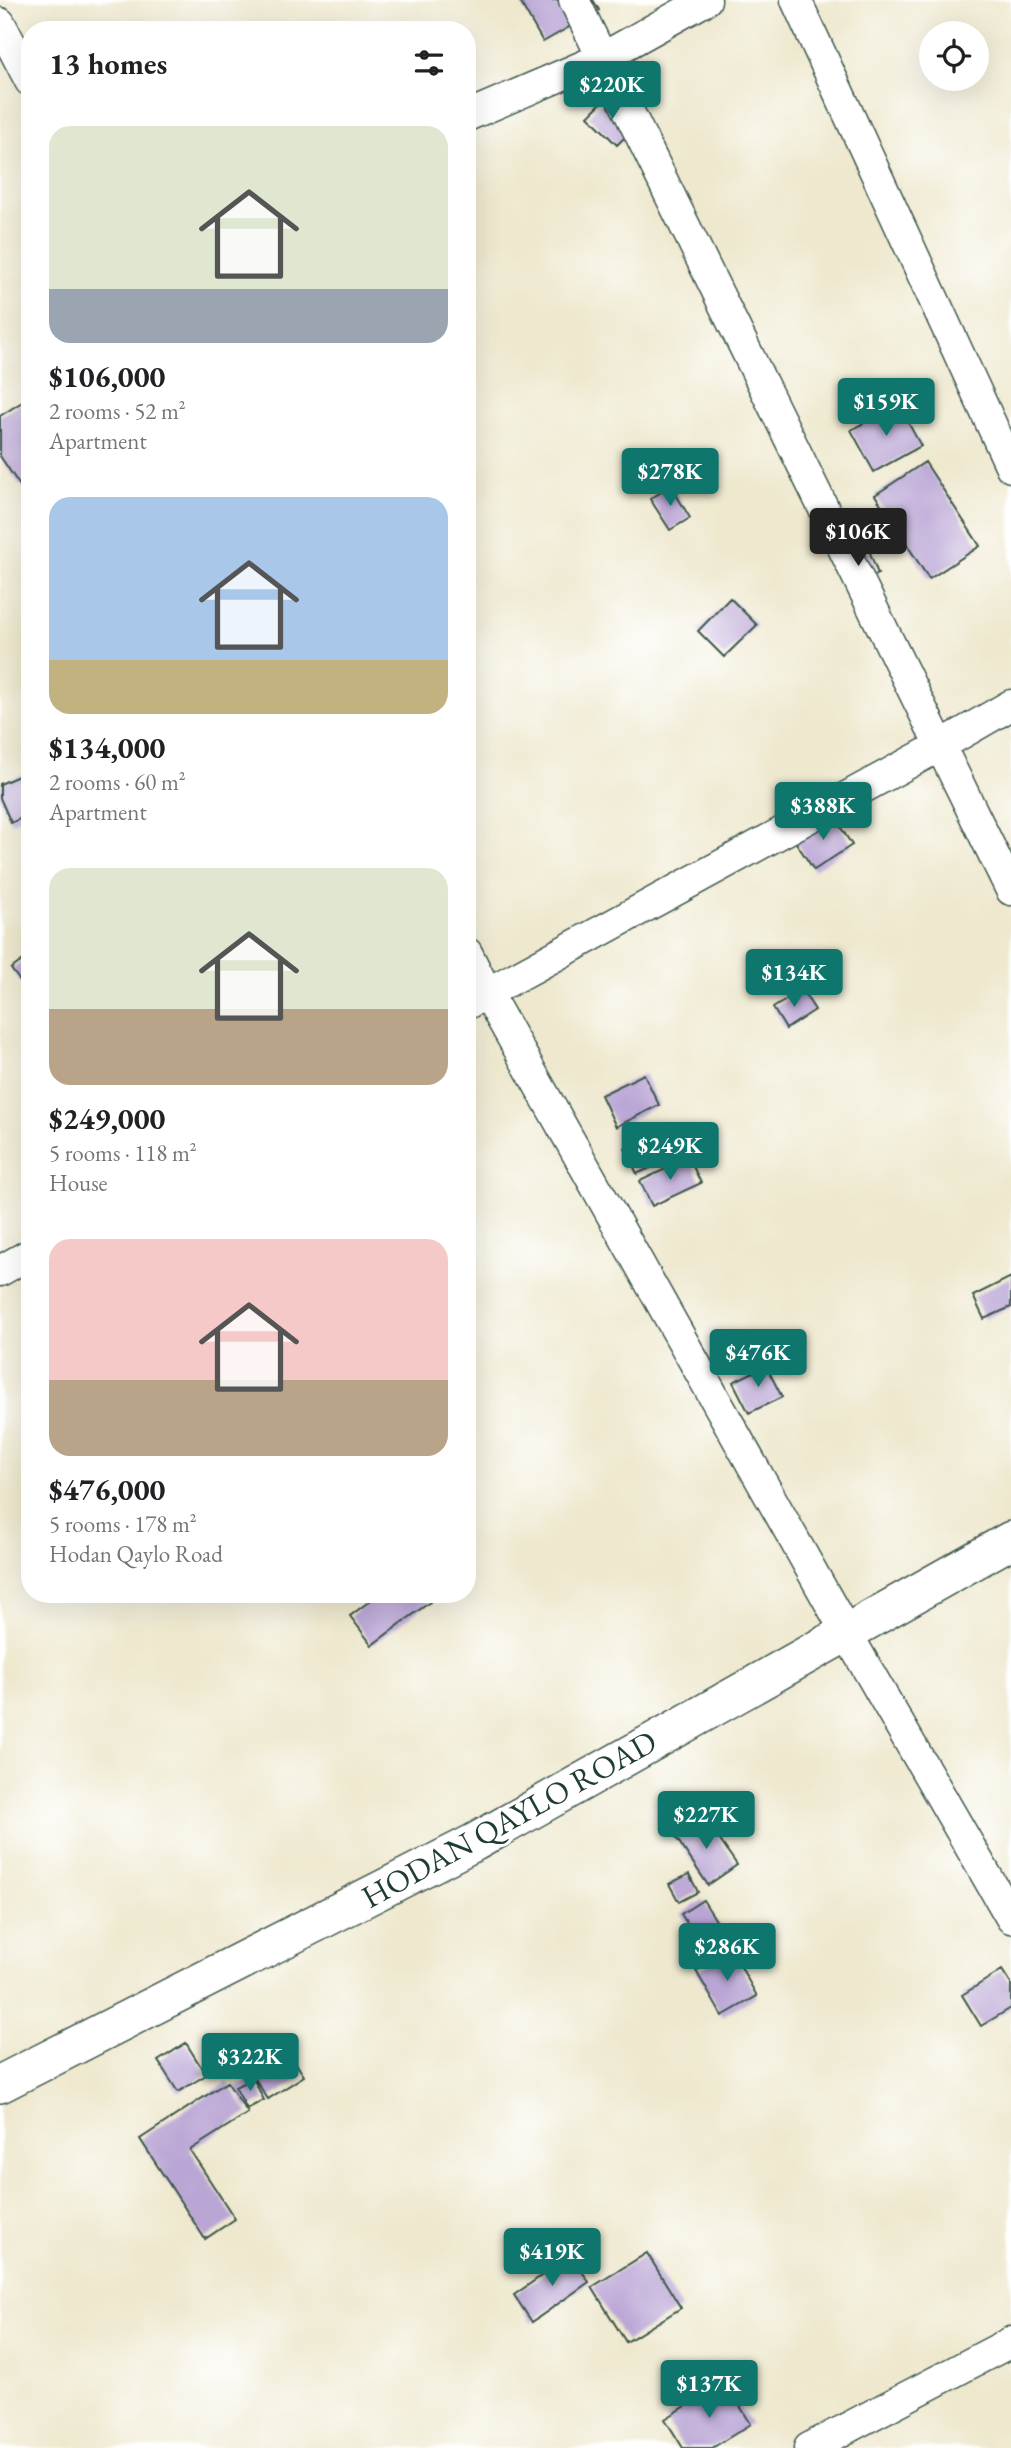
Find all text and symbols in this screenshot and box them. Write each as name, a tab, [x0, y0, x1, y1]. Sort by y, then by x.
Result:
map controls	[919, 21, 989, 91]
button: locate	[919, 21, 989, 91]
text: 13 homes	[49, 44, 167, 83]
icon: filters	[410, 44, 448, 82]
pin: $220K	[563, 61, 661, 121]
text: $220K	[580, 69, 644, 99]
icon: home	[186, 171, 312, 297]
text: $106,000	[49, 357, 165, 396]
pin: $159K	[837, 378, 935, 438]
text: $159K	[854, 386, 918, 416]
text: 2 rooms · 52 m²	[49, 396, 186, 426]
text: Apartment	[49, 426, 147, 456]
pin: $278K	[621, 448, 719, 508]
text: $278K	[638, 456, 702, 486]
pin: $106K	[809, 508, 907, 568]
text: $106K	[826, 516, 890, 546]
icon: home	[186, 542, 312, 668]
text: $134,000	[49, 728, 165, 767]
text: 2 rooms · 60 m²	[49, 767, 186, 797]
pin: $388K	[774, 782, 872, 842]
text: $388K	[791, 790, 855, 820]
text: Apartment	[49, 797, 147, 827]
icon: home	[186, 913, 312, 1039]
pin: $134K	[745, 950, 843, 1009]
text: $134K	[762, 957, 826, 987]
text: $249,000	[49, 1099, 165, 1138]
pin: $249K	[621, 1122, 719, 1182]
text: $249K	[638, 1130, 702, 1160]
text: 5 rooms · 118 m²	[49, 1138, 197, 1168]
text: House	[49, 1168, 108, 1198]
icon: home	[186, 1284, 312, 1410]
pin: $476K	[709, 1330, 807, 1389]
text: $476K	[726, 1337, 790, 1367]
text: $476,000	[49, 1470, 165, 1509]
text: 5 rooms · 178 m²	[49, 1509, 197, 1539]
text: Hodan Qaylo Road	[49, 1539, 223, 1569]
street label: HODAN QAYLO ROAD	[354, 1720, 664, 1918]
pin: $227K	[657, 1792, 755, 1851]
text: $227K	[674, 1799, 738, 1829]
pin: $286K	[678, 1924, 776, 1983]
text: $286K	[695, 1931, 759, 1961]
pin: $322K	[201, 2034, 299, 2093]
text: $322K	[218, 2041, 282, 2071]
pin: $419K	[503, 2228, 601, 2288]
text: $419K	[520, 2236, 584, 2266]
pin: $137K	[660, 2360, 758, 2420]
text: $137K	[677, 2368, 741, 2398]

